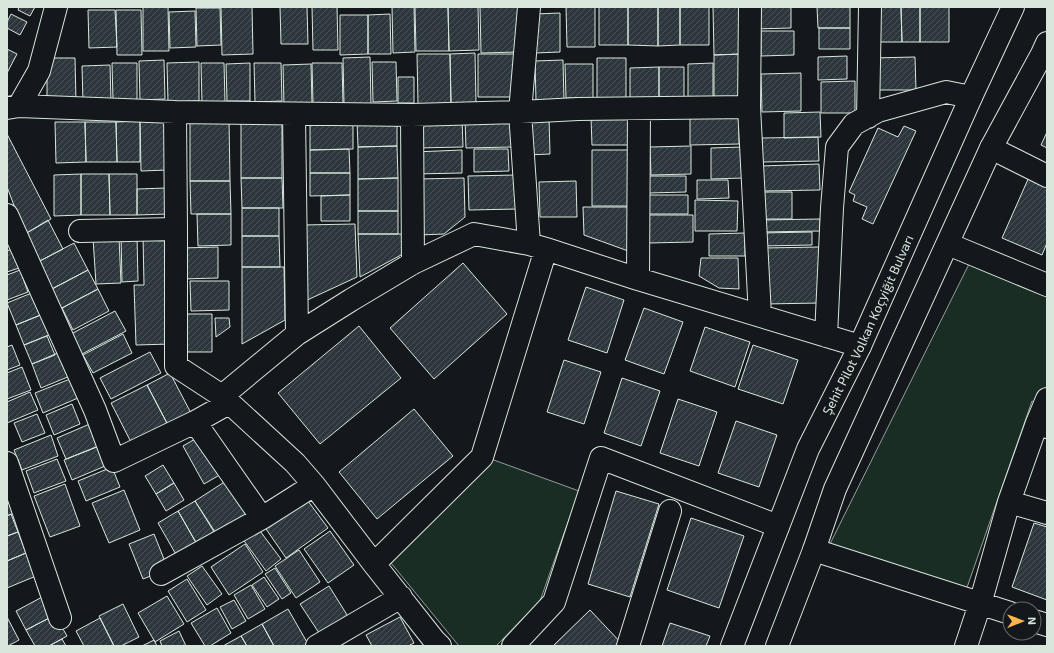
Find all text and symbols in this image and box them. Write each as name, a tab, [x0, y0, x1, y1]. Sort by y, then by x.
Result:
street label: Şehit Pilot Volkan Koçyiğit Bulvarı	[819, 232, 917, 418]
north arrow	[1002, 601, 1042, 641]
text: N	[1026, 617, 1039, 625]

